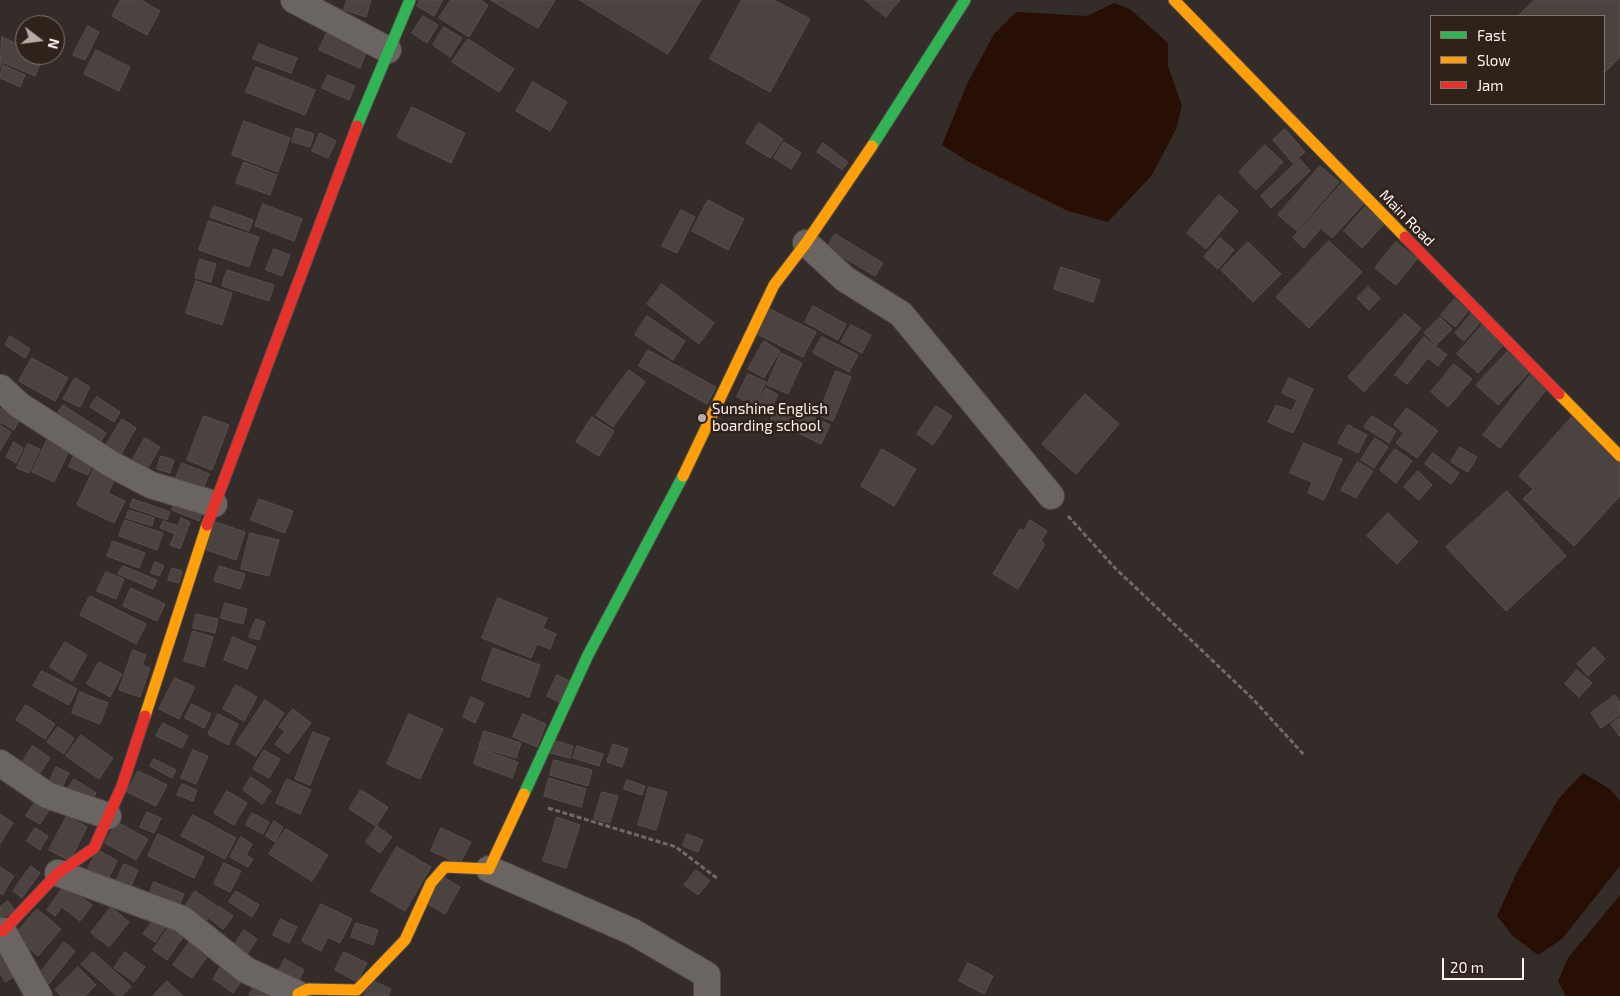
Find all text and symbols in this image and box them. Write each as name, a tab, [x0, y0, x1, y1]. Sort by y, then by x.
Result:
north arrow	[15, 15, 65, 65]
legend	[1430, 15, 1605, 105]
text: Fast	[1477, 26, 1506, 44]
text: N	[44, 37, 64, 51]
text: Slow	[1477, 51, 1511, 69]
text: Jam	[1477, 76, 1503, 94]
street label: Main Road	[1376, 186, 1438, 250]
place label: Sunshine English boarding school	[712, 400, 828, 435]
marker: Sunshine English boarding school	[696, 412, 708, 424]
scale bar	[1445, 948, 1528, 980]
text: 20 m	[1450, 958, 1484, 976]

